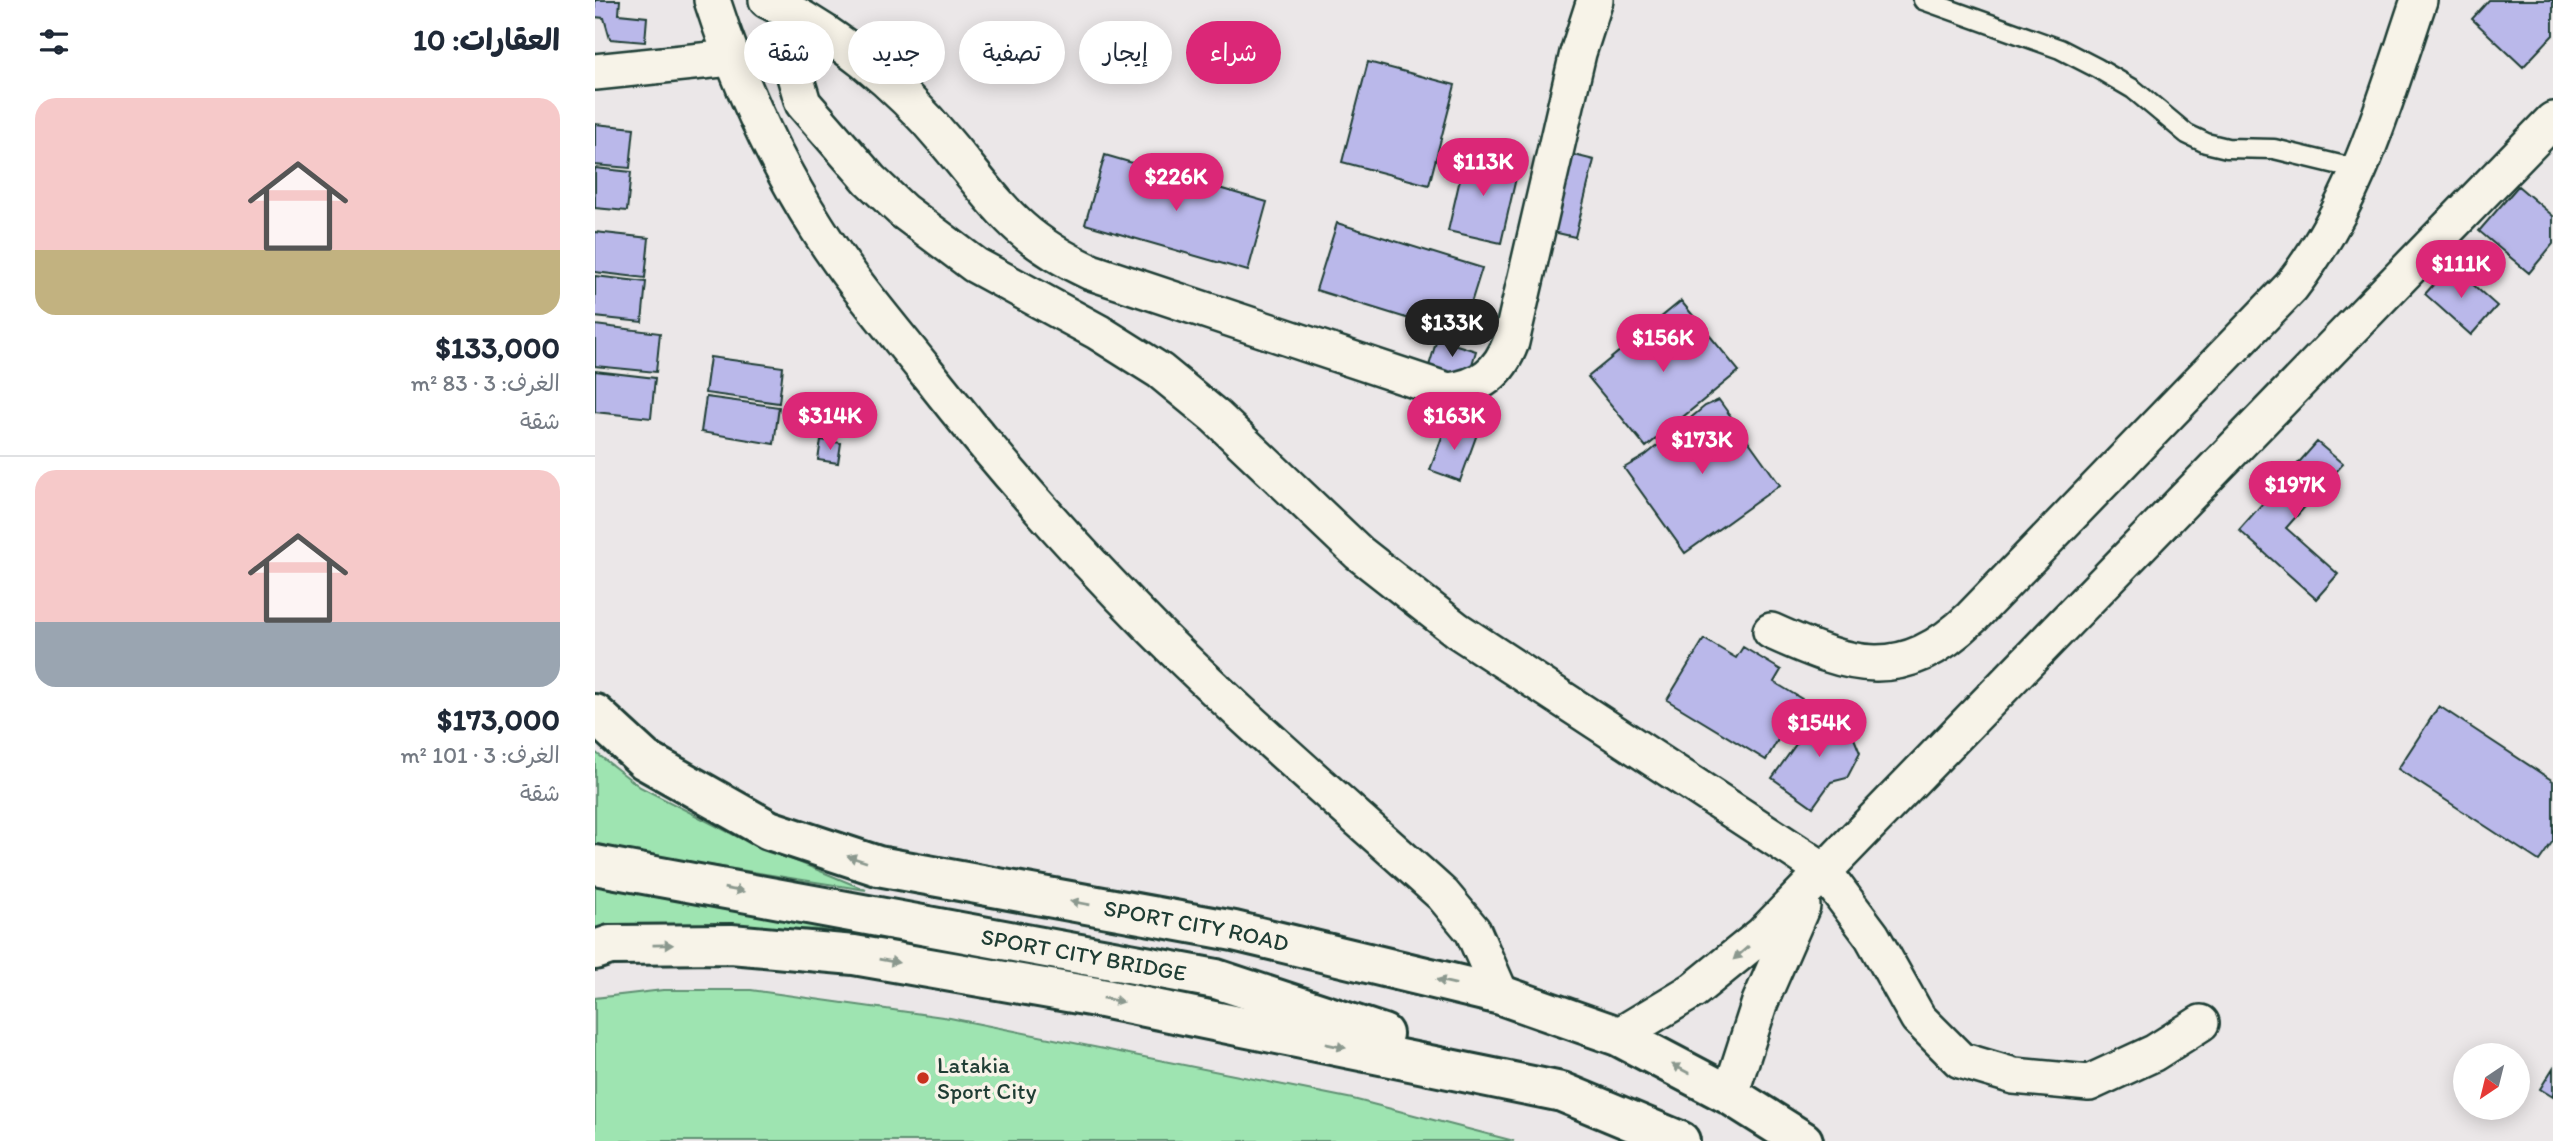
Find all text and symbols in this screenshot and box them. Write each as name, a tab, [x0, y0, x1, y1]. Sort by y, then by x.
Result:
text: العقارات: 10	[413, 21, 560, 58]
chip: شقة	[744, 21, 834, 84]
chip: جديد	[848, 21, 945, 84]
chip: تصفية	[959, 21, 1065, 84]
chip: إيجار	[1079, 21, 1172, 84]
chip: شراء	[1186, 21, 1281, 84]
icon: filters	[35, 23, 73, 61]
pin: $113K	[1434, 138, 1532, 198]
icon: home	[235, 143, 361, 269]
text: $113K	[1453, 147, 1513, 175]
pin: $226K	[1127, 154, 1225, 213]
text: $226K	[1145, 162, 1207, 190]
pin: $111K	[2412, 240, 2510, 300]
text: $111K	[2432, 249, 2490, 277]
pin: $133K	[1403, 300, 1501, 359]
text: $133K	[1421, 308, 1483, 336]
pin: $156K	[1614, 314, 1712, 374]
text: $156K	[1632, 323, 1694, 351]
text: $133,000	[436, 329, 560, 366]
text: الغرف: 3 · 83 m²	[411, 369, 560, 397]
pin: $314K	[781, 392, 879, 452]
pin: $163K	[1405, 392, 1503, 452]
text: $314K	[798, 401, 862, 429]
text: $163K	[1423, 401, 1485, 429]
text: شقة	[520, 407, 560, 435]
pin: $173K	[1653, 416, 1751, 476]
text: $173K	[1672, 425, 1732, 453]
pin: $197K	[2246, 462, 2344, 521]
text: $197K	[2265, 470, 2325, 498]
icon: home	[235, 515, 361, 641]
pin: $154K	[1770, 700, 1868, 759]
text: $173,000	[437, 701, 560, 738]
text: $154K	[1788, 708, 1850, 736]
text: الغرف: 3 · 101 m²	[400, 741, 560, 769]
text: شقة	[520, 779, 560, 807]
one-way arrow	[846, 853, 867, 864]
one-way arrow	[723, 885, 745, 896]
street label: SPORT CITY ROAD	[1102, 894, 1292, 958]
one-way arrow	[1069, 897, 1091, 908]
street label: SPORT CITY BRIDGE	[979, 922, 1189, 987]
one-way arrow	[652, 939, 674, 951]
one-way arrow	[1732, 945, 1749, 960]
one-way arrow	[878, 956, 900, 967]
one-way arrow	[1435, 976, 1457, 987]
one-way arrow	[1102, 995, 1124, 1006]
one-way arrow	[1325, 1040, 1347, 1051]
north arrow	[2453, 1043, 2531, 1120]
map controls	[2453, 1043, 2530, 1120]
place label: Latakia Sport City	[937, 1051, 1037, 1105]
one-way arrow	[1671, 1064, 1691, 1075]
marker: Latakia Sport City	[915, 1070, 931, 1086]

